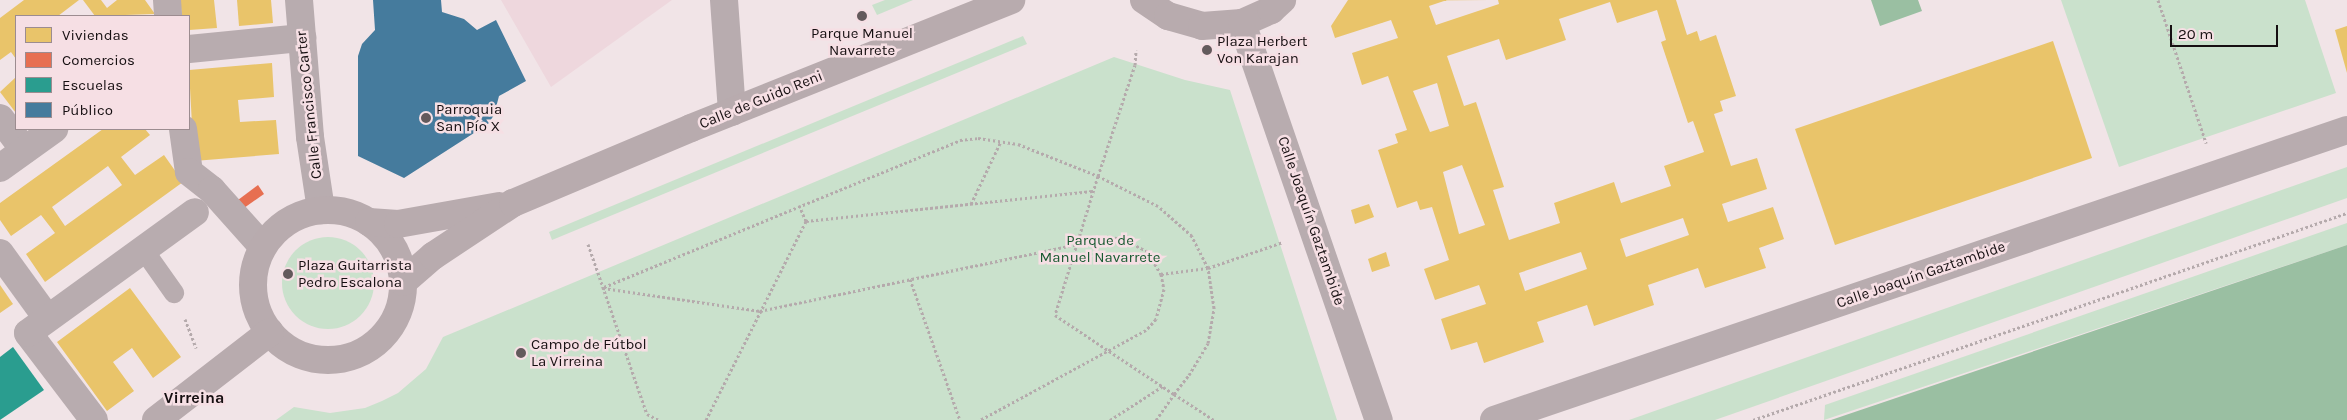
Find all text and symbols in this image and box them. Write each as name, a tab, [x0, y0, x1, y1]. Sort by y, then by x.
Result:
marker: Parque Manuel Navarrete	[856, 10, 868, 22]
legend	[15, 15, 190, 130]
scale bar	[2172, 15, 2280, 47]
place label: Parque Manuel Navarrete	[811, 24, 913, 59]
text: 20 m	[2178, 25, 2213, 43]
text: Viviendas	[62, 26, 129, 44]
street label: Calle Francisco Carter	[292, 30, 326, 180]
place label: Plaza Herbert Von Karajan	[1217, 32, 1308, 67]
marker: Plaza Herbert Von Karajan	[1201, 44, 1213, 56]
text: Comercios	[62, 51, 135, 69]
street label: Calle de Guido Reni	[697, 67, 825, 133]
text: Escuelas	[62, 76, 123, 94]
place label: Parroquia San Pío X	[436, 100, 502, 135]
text: Público	[62, 101, 113, 119]
marker: Parroquia San Pío X	[420, 112, 432, 124]
street label: Calle Joaquín Gaztambide	[1274, 134, 1348, 308]
park label: Parque de Manuel Navarrete	[1040, 231, 1160, 266]
street label: Calle Joaquín Gaztambide	[1834, 238, 2008, 312]
place label: Plaza Guitarrista Pedro Escalona	[298, 256, 412, 291]
marker: Plaza Guitarrista Pedro Escalona	[282, 268, 294, 280]
place label: Campo de Fútbol La Virreina	[531, 335, 647, 370]
marker: Campo de Fútbol La Virreina	[515, 347, 527, 359]
district label: Virreina	[164, 388, 224, 408]

